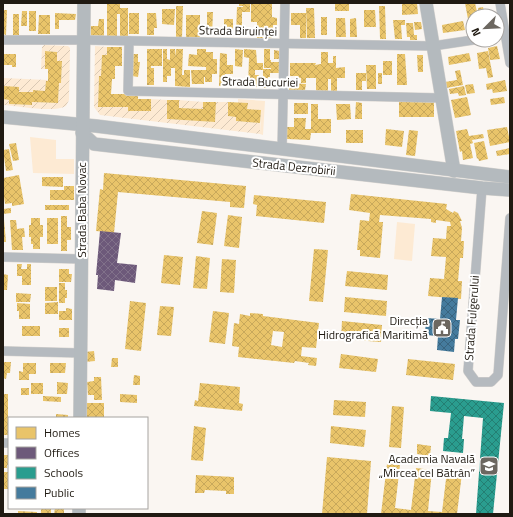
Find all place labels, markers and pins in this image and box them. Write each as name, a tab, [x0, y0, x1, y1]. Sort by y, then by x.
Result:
place label: Direcția Hidrografică Maritimă	[318, 311, 428, 344]
public building icon: Direcția Hidrografică Maritimă	[431, 317, 453, 339]
place label: Academia Navală „Mircea cel Bătrân”	[379, 449, 475, 482]
school or university icon: Academia Navală „Mircea cel Bătrân”	[478, 455, 500, 477]

